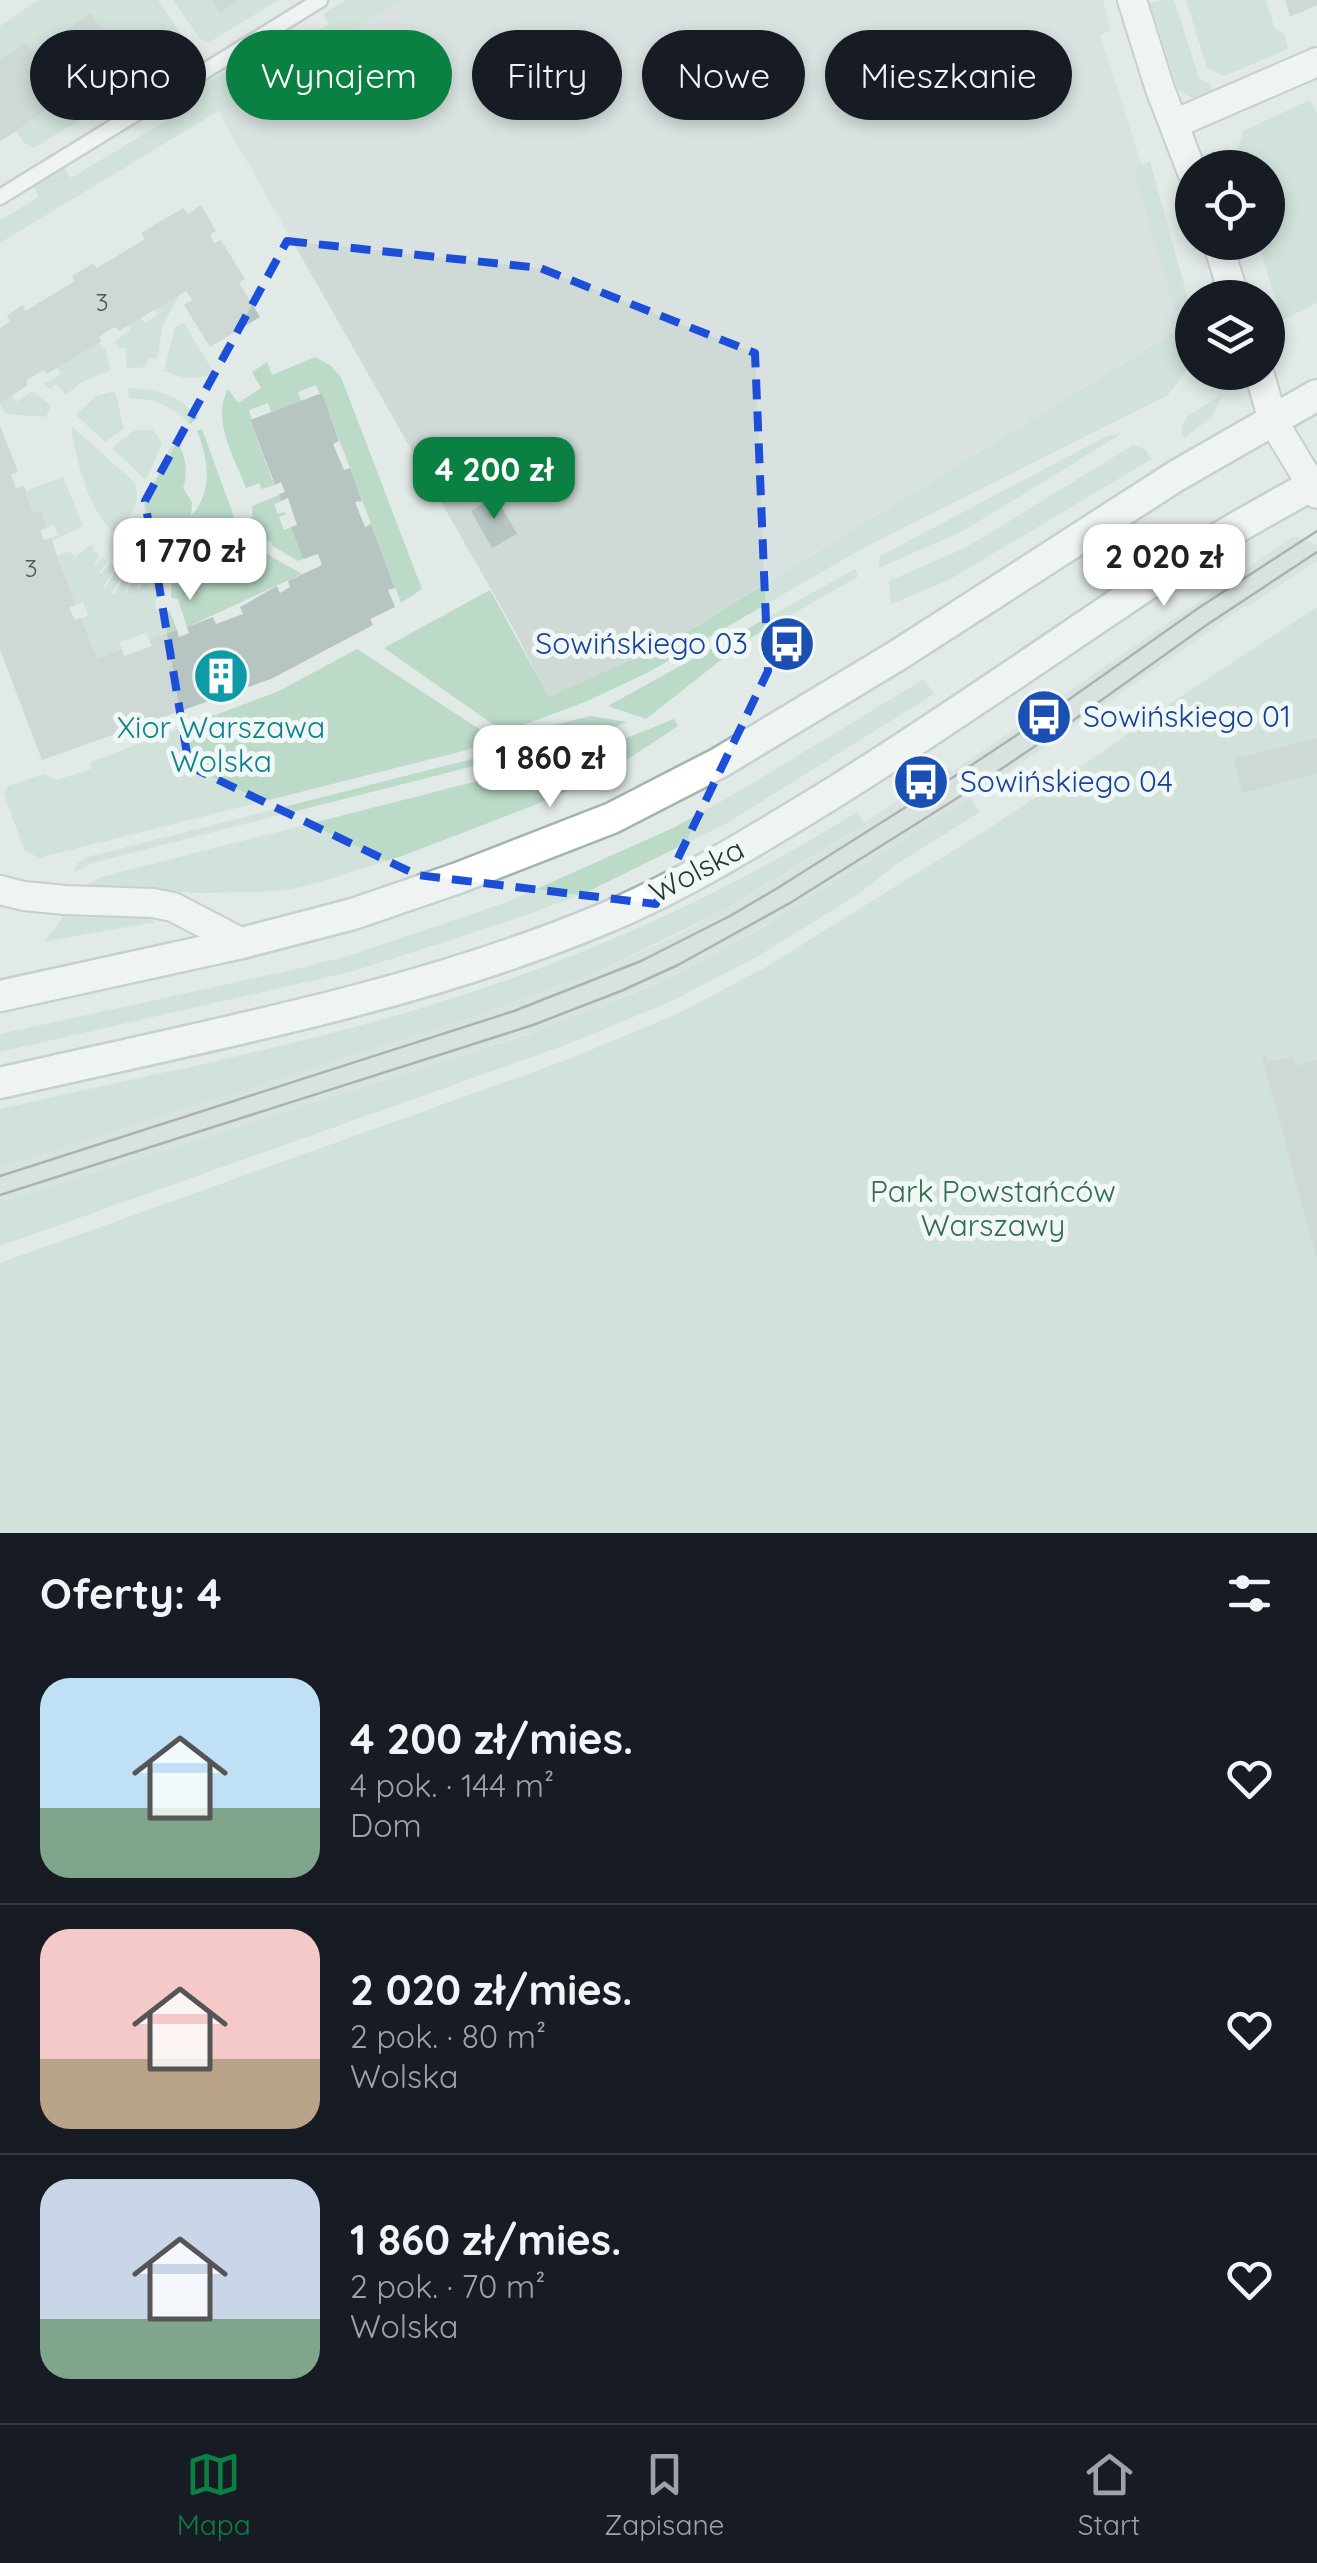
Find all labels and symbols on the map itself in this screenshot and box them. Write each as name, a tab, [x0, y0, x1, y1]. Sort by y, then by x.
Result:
house number: 3	[95, 286, 109, 317]
pin: 4 200 zł	[391, 437, 597, 522]
pin: 1 770 zł	[87, 518, 293, 603]
pin: 2 020 zł	[1061, 524, 1267, 609]
house number: 3	[24, 552, 38, 583]
bus stop icon: Sowińskiego 03	[757, 614, 817, 674]
place label: Sowińskiego 03	[535, 624, 748, 662]
building icon: Xior Warszawa Wolska	[191, 646, 251, 706]
bus stop icon: Sowińskiego 01	[1014, 687, 1074, 747]
place label: Sowińskiego 01	[1083, 697, 1291, 735]
place label: Xior Warszawa Wolska	[117, 708, 325, 780]
pin: 1 860 zł	[447, 725, 653, 810]
bus stop icon: Sowińskiego 04	[891, 752, 951, 812]
place label: Sowińskiego 04	[960, 762, 1173, 800]
street label: Wolska	[643, 829, 750, 911]
park label: Park Powstańców Warszawy	[870, 1172, 1116, 1244]

